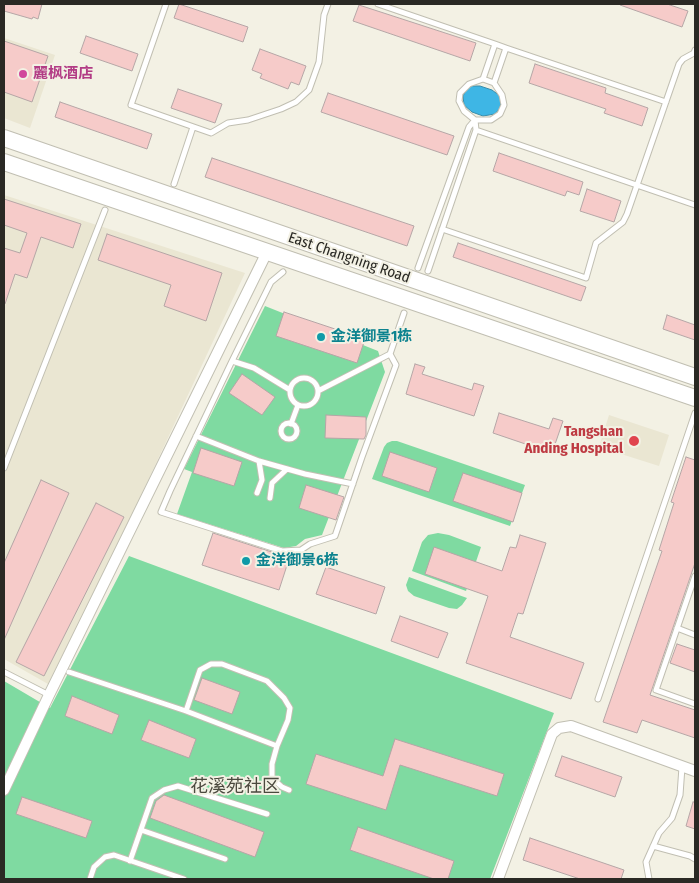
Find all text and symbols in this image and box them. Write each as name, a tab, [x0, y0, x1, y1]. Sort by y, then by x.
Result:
place label: 麗枫酒店	[33, 65, 93, 83]
marker: 麗枫酒店	[17, 68, 29, 80]
street label: East Changning Road	[286, 229, 412, 287]
place label: 金洋御景1栋	[331, 328, 412, 346]
marker: 金洋御景1栋	[315, 331, 327, 343]
place label: Tangshan Anding Hospital	[524, 423, 623, 458]
marker: Tangshan Anding Hospital	[627, 434, 641, 448]
place label: 金洋御景6栋	[256, 552, 339, 570]
marker: 金洋御景6栋	[240, 555, 252, 567]
district label: 花溪苑社区	[190, 776, 280, 798]

